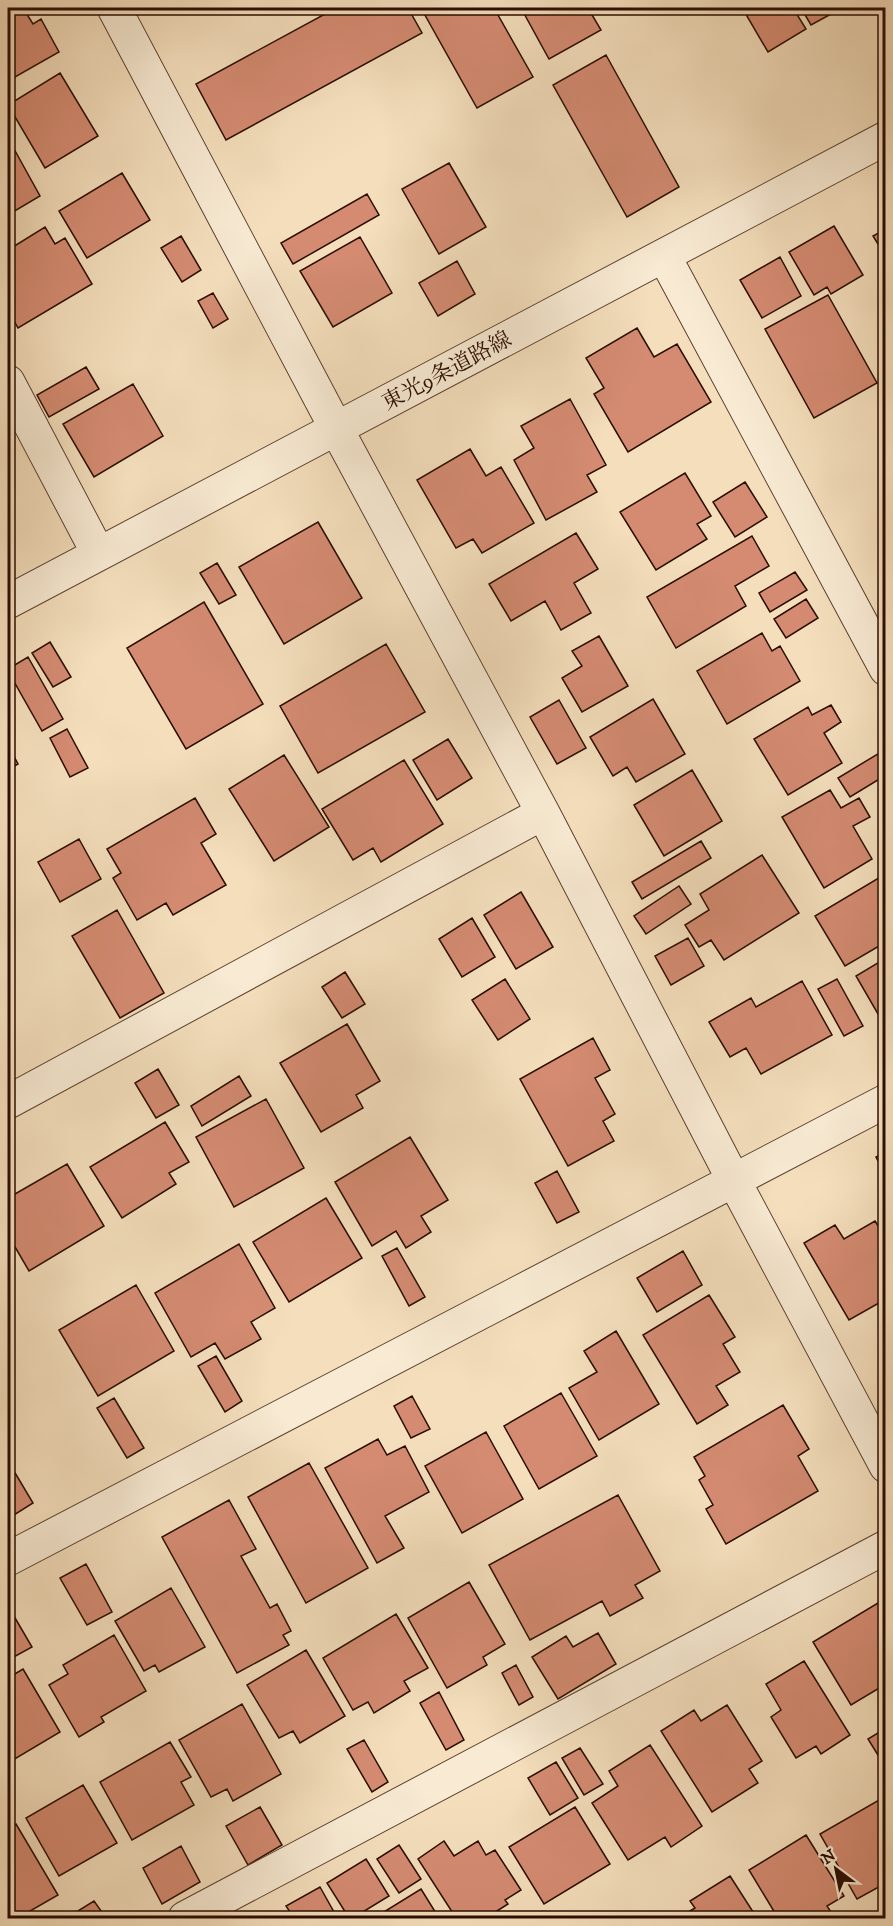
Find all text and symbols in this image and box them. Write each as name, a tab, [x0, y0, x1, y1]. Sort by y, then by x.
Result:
street label: 東光9条道路線	[377, 326, 516, 417]
north arrow	[806, 1839, 866, 1899]
text: N	[818, 1845, 839, 1869]

